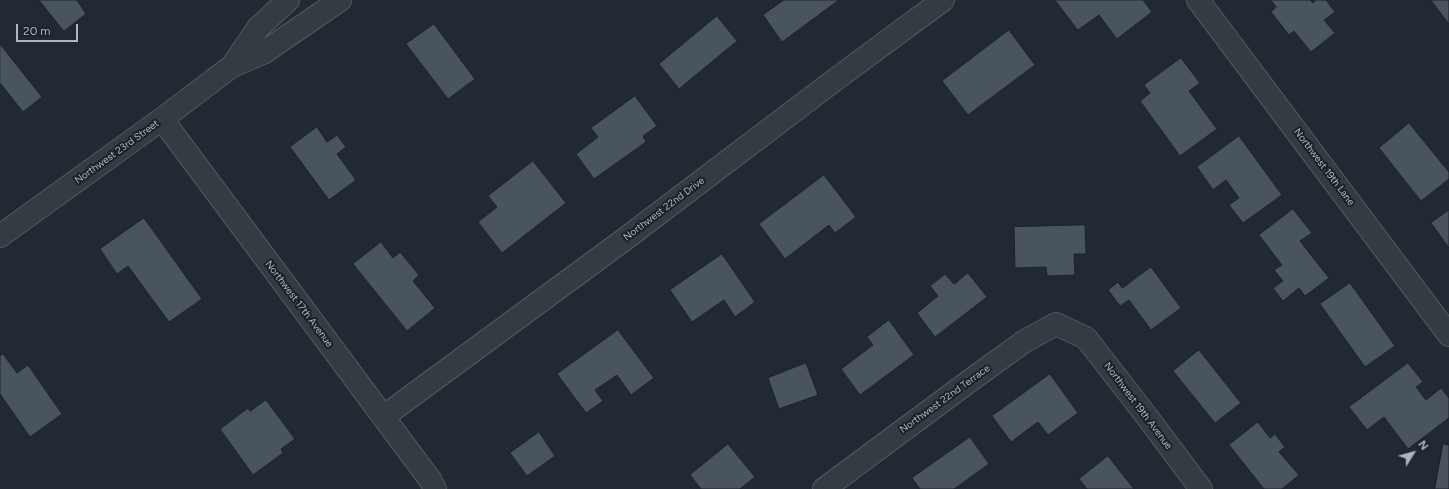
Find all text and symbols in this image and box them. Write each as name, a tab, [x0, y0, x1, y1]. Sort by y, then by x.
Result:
scale bar	[18, 16, 80, 42]
text: 20 m	[23, 24, 51, 38]
street label: Northwest 23rd Street	[73, 117, 161, 187]
street label: Northwest 19th Lane	[1291, 126, 1357, 208]
street label: Northwest 22nd Drive	[621, 175, 707, 243]
street label: Northwest 17th Avenue	[262, 258, 336, 350]
street label: Northwest 19th Avenue	[1101, 360, 1175, 452]
street label: Northwest 22nd Terrace	[898, 362, 992, 436]
north arrow	[1393, 433, 1433, 473]
text: N	[1415, 438, 1431, 453]

